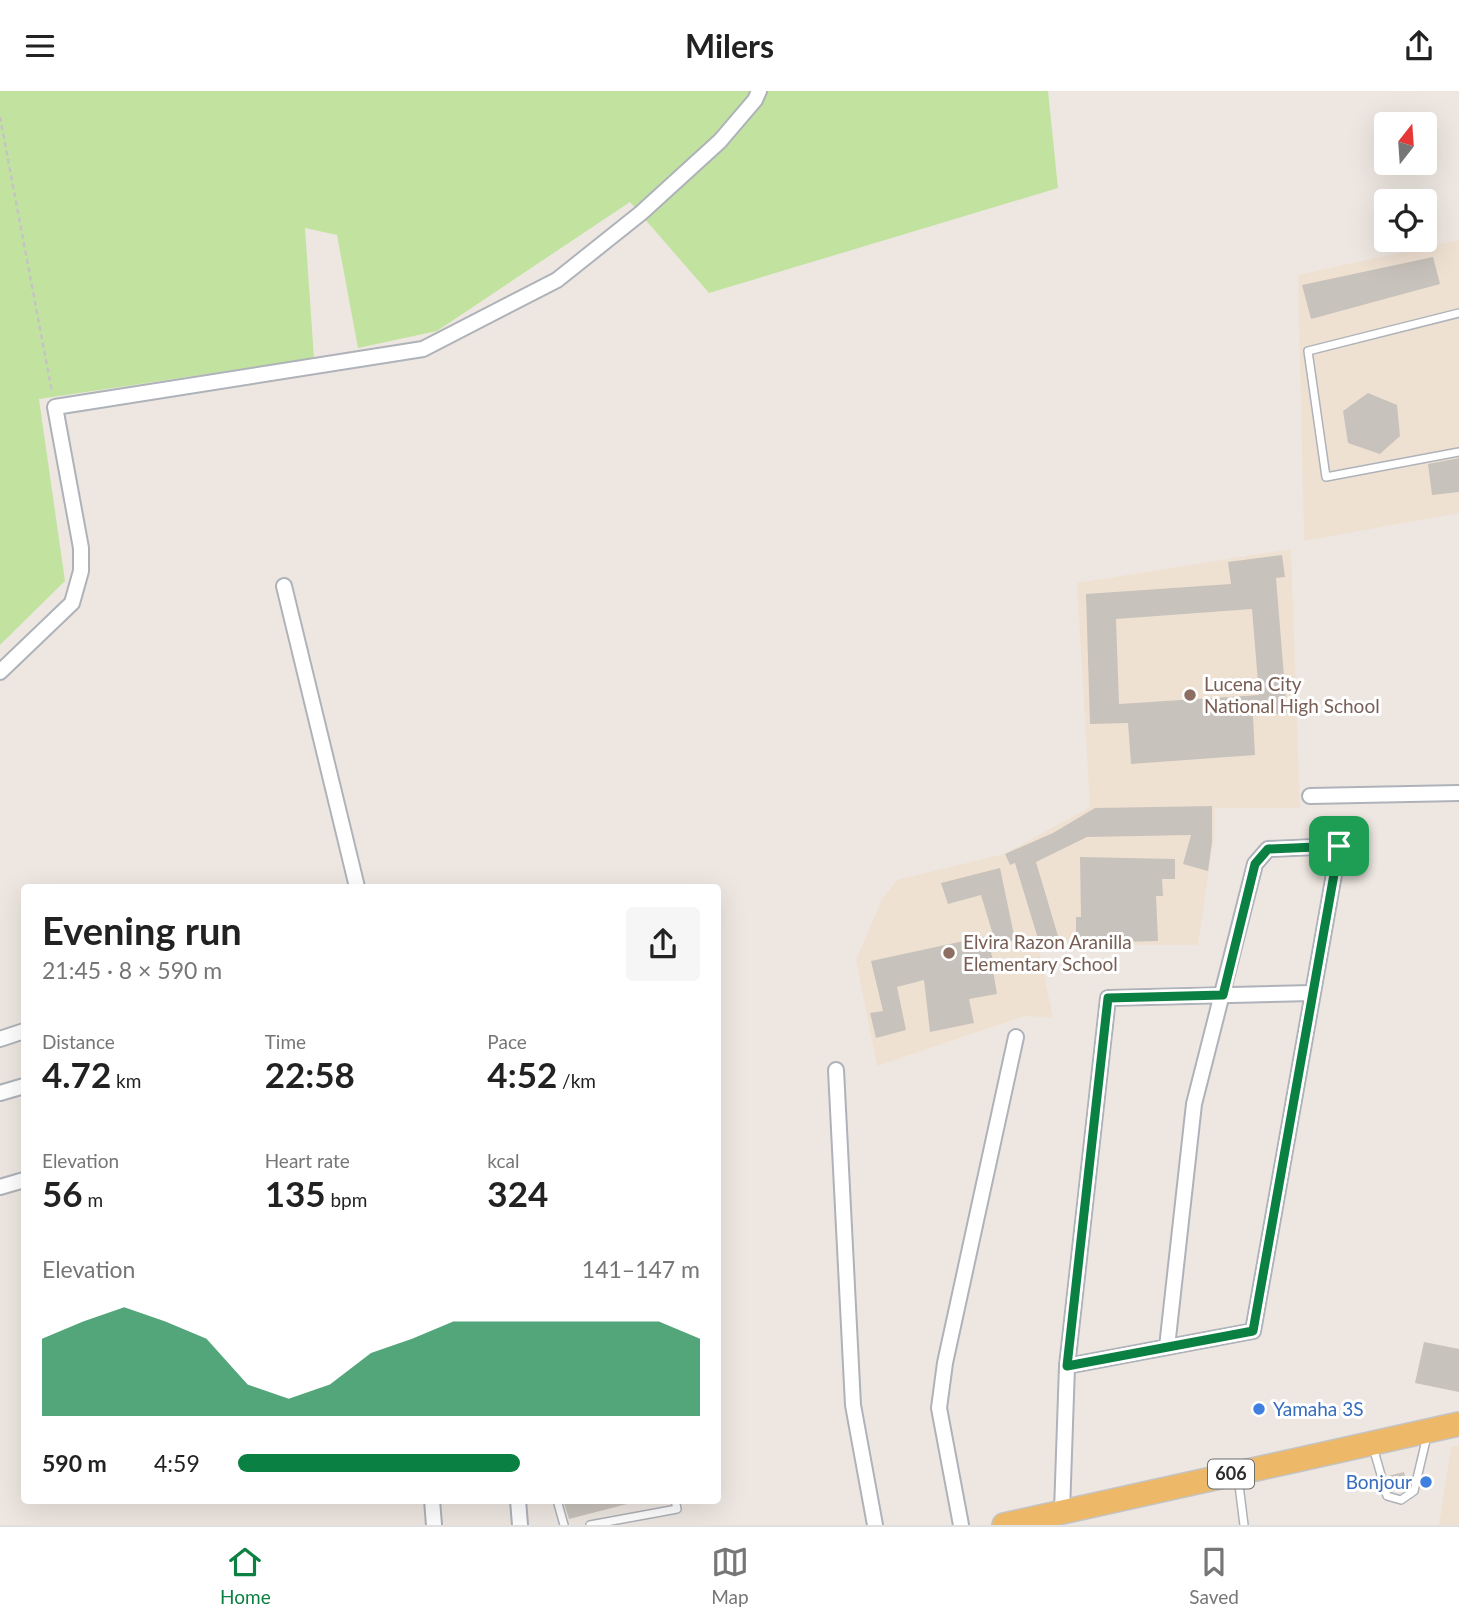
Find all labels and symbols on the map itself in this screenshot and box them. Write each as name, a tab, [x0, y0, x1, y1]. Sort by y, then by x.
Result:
north arrow	[1374, 112, 1437, 175]
place label: Lucena City National High School	[1204, 672, 1380, 717]
marker: Lucena City National High School	[1182, 687, 1198, 703]
pin	[1309, 816, 1369, 876]
place label: Elvira Razon Aranilla Elementary School	[963, 930, 1132, 975]
marker: Elvira Razon Aranilla Elementary School	[941, 945, 957, 961]
place label: Yamaha 3S	[1273, 1397, 1364, 1420]
marker: Yamaha 3S	[1251, 1401, 1267, 1417]
road number: 606	[1208, 1459, 1254, 1489]
place label: Bonjour	[1346, 1470, 1412, 1493]
marker: Bonjour	[1418, 1474, 1434, 1490]

